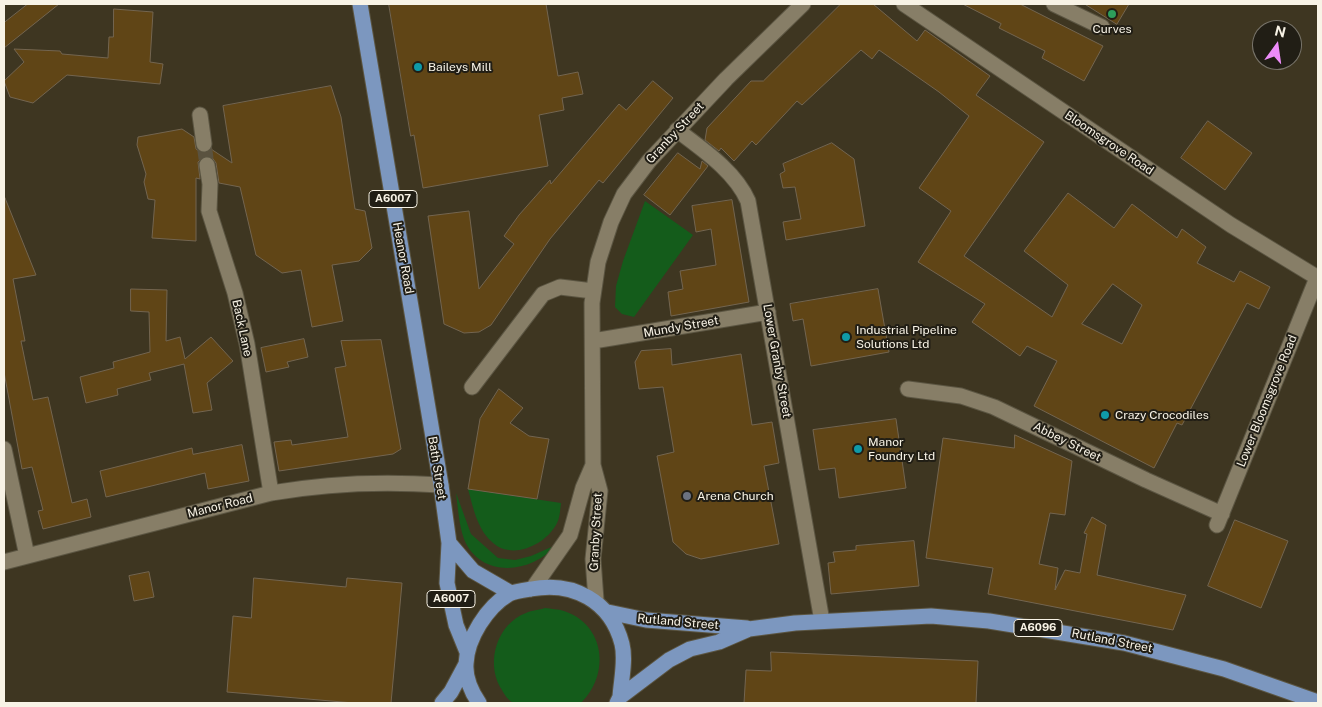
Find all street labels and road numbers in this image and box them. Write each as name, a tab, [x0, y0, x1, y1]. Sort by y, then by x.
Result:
street label: Granby Street	[643, 99, 707, 167]
street label: Bloomsgrove Road	[1062, 108, 1156, 178]
road number: A6007	[369, 190, 417, 208]
street label: Heanor Road	[390, 221, 416, 295]
street label: Back Lane	[229, 298, 255, 358]
street label: Lower Granby Street	[760, 303, 794, 419]
street label: Mundy Street	[642, 313, 720, 341]
street label: Lower Bloomsgrove Road	[1234, 333, 1300, 469]
street label: Abbey Street	[1031, 419, 1103, 465]
street label: Bath Street	[425, 435, 449, 501]
street label: Manor Road	[186, 491, 254, 521]
street label: Granby Street	[587, 493, 605, 571]
road number: A6007	[427, 590, 475, 608]
street label: Rutland Street	[637, 611, 719, 633]
road number: A6096	[1014, 620, 1062, 636]
street label: Rutland Street	[1070, 626, 1154, 656]

